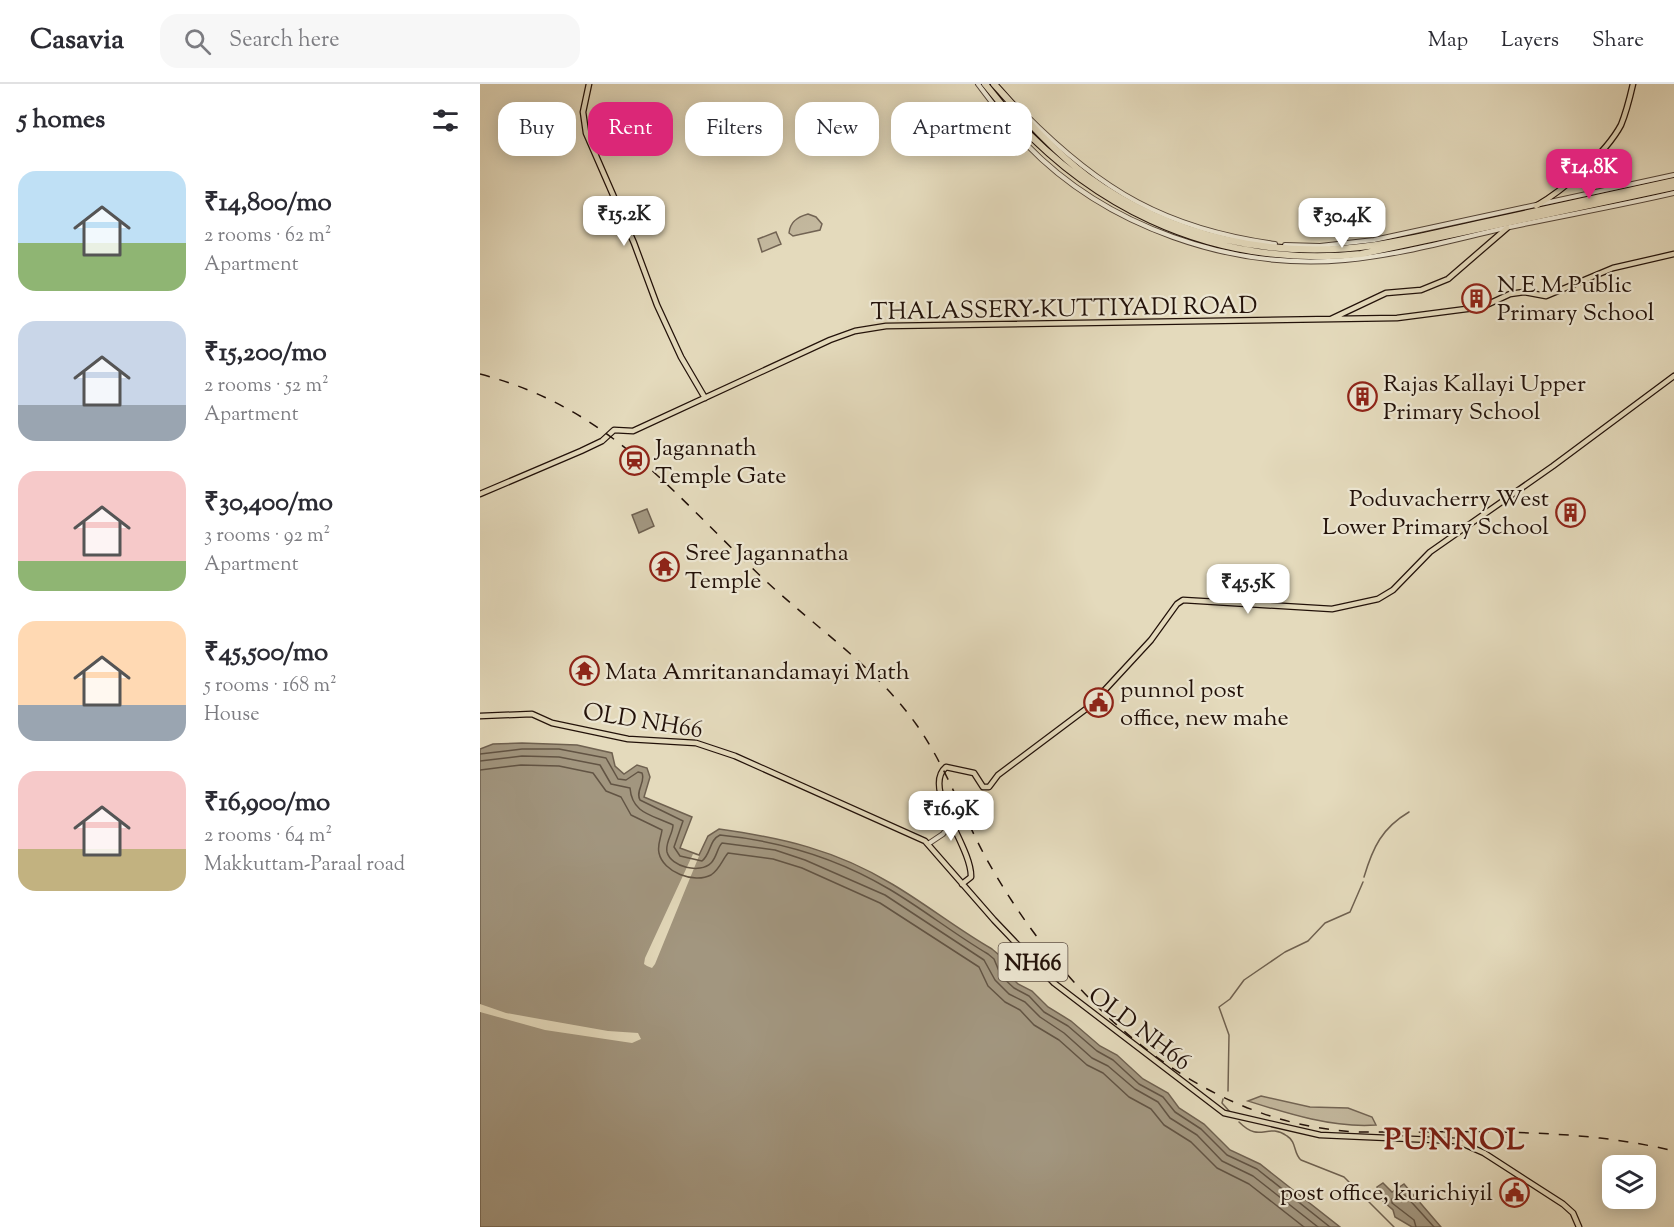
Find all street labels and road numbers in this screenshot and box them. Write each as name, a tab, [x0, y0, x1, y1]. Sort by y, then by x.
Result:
street label: THALASSERY-KUTTIYADI ROAD	[870, 290, 1258, 330]
street label: OLD NH66	[580, 696, 705, 748]
road number: NH66	[998, 943, 1068, 981]
street label: OLD NH66	[1080, 980, 1197, 1080]

